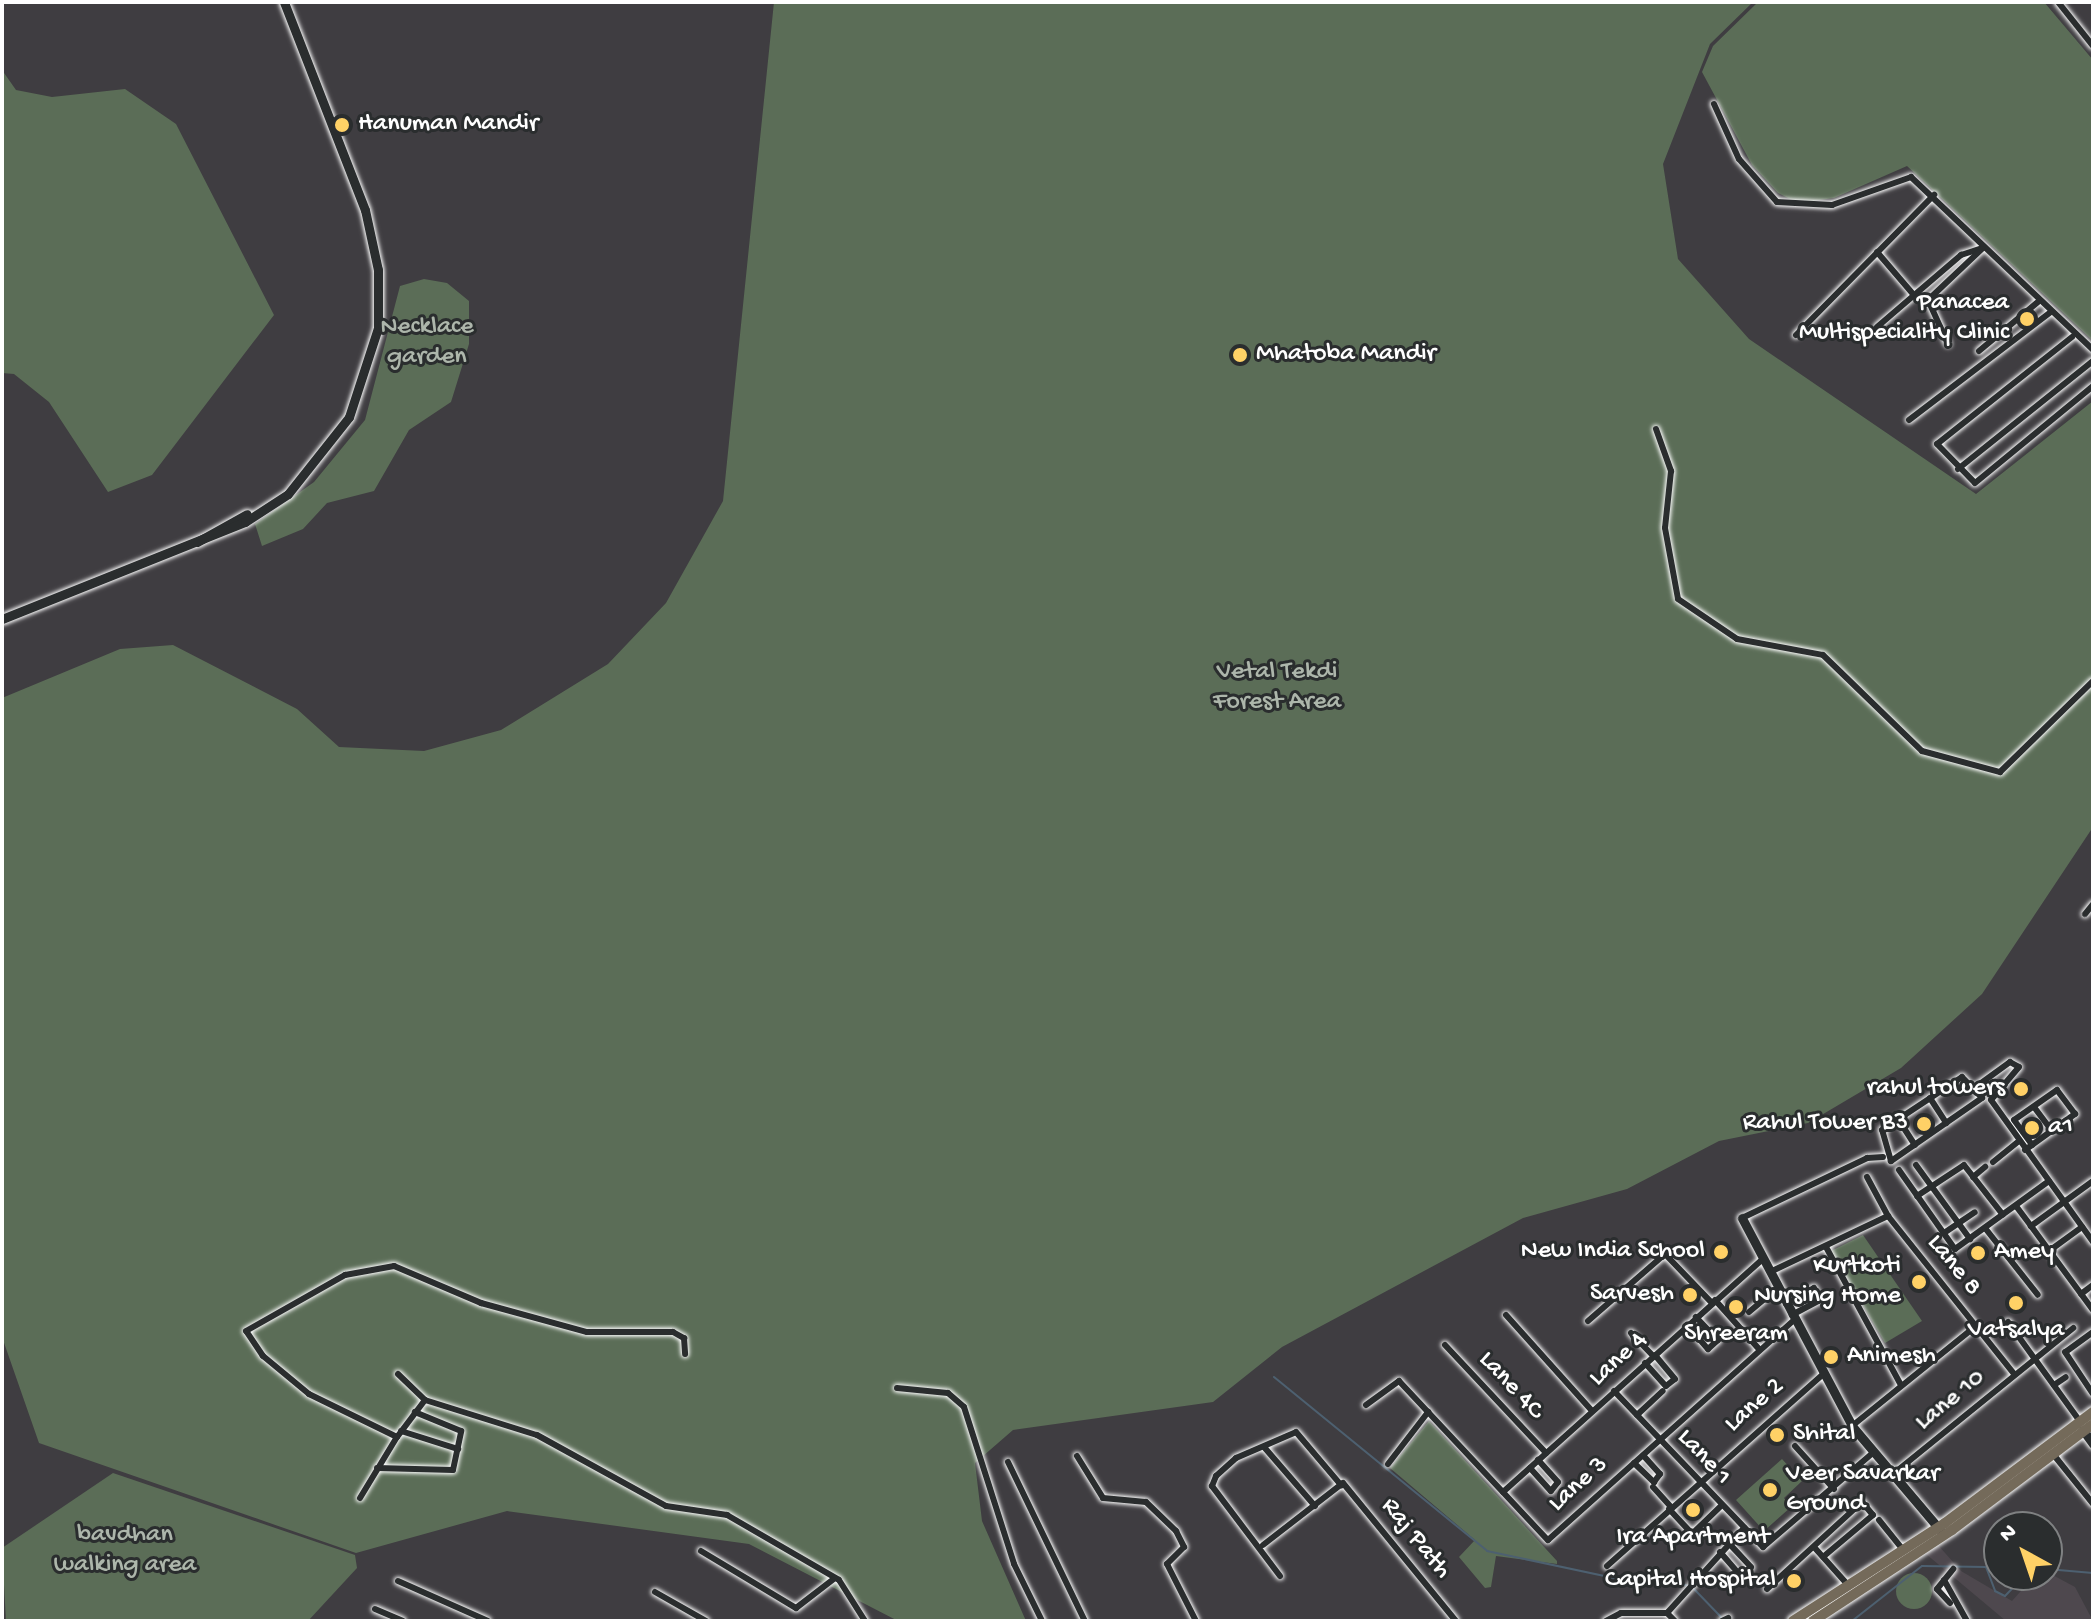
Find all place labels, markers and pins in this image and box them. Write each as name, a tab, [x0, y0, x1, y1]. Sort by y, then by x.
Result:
place label: Hanuman Mandir	[358, 109, 538, 141]
marker: Hanuman Mandir	[333, 116, 351, 134]
place label: Panacea Multispeciality Clinic	[1799, 288, 2009, 350]
marker: Panacea Multispeciality Clinic	[2016, 308, 2038, 330]
place label: Mhatoba Mandir	[1256, 339, 1436, 371]
marker: Mhatoba Mandir	[1231, 346, 1249, 364]
place label: rahul towers	[1867, 1073, 2005, 1105]
marker: rahul towers	[2012, 1080, 2030, 1098]
place label: Rahul Tower B3	[1743, 1108, 1908, 1140]
place label: a1	[2048, 1112, 2073, 1144]
marker: Rahul Tower B3	[1915, 1115, 1933, 1133]
marker: a1	[2023, 1119, 2041, 1137]
place label: New India School	[1521, 1236, 1705, 1268]
place label: Amey	[1994, 1237, 2054, 1269]
marker: New India School	[1712, 1243, 1730, 1261]
marker: Amey	[1969, 1244, 1987, 1262]
place label: Kurtkoti Nursing Home	[1754, 1251, 1901, 1312]
marker: Kurtkoti Nursing Home	[1908, 1271, 1930, 1293]
place label: Sarvesh	[1590, 1279, 1674, 1311]
marker: Sarvesh	[1681, 1286, 1699, 1304]
marker: Vatsalya	[2007, 1294, 2025, 1312]
marker: Shreeram	[1727, 1298, 1745, 1316]
place label: Vatsalya	[1968, 1315, 2064, 1347]
place label: Shreeram	[1684, 1319, 1788, 1351]
place label: Animesh	[1847, 1341, 1936, 1373]
marker: Animesh	[1822, 1348, 1840, 1366]
place label: Shital	[1793, 1419, 1855, 1451]
marker: Shital	[1768, 1426, 1786, 1444]
place label: Veer Savarkar Ground	[1786, 1459, 1939, 1520]
marker: Veer Savarkar Ground	[1761, 1481, 1779, 1499]
marker: Ira Apartment	[1684, 1501, 1702, 1519]
place label: Ira Apartment	[1616, 1522, 1770, 1554]
place label: Capital Hospital	[1605, 1565, 1776, 1597]
marker: Capital Hospital	[1783, 1570, 1805, 1592]

